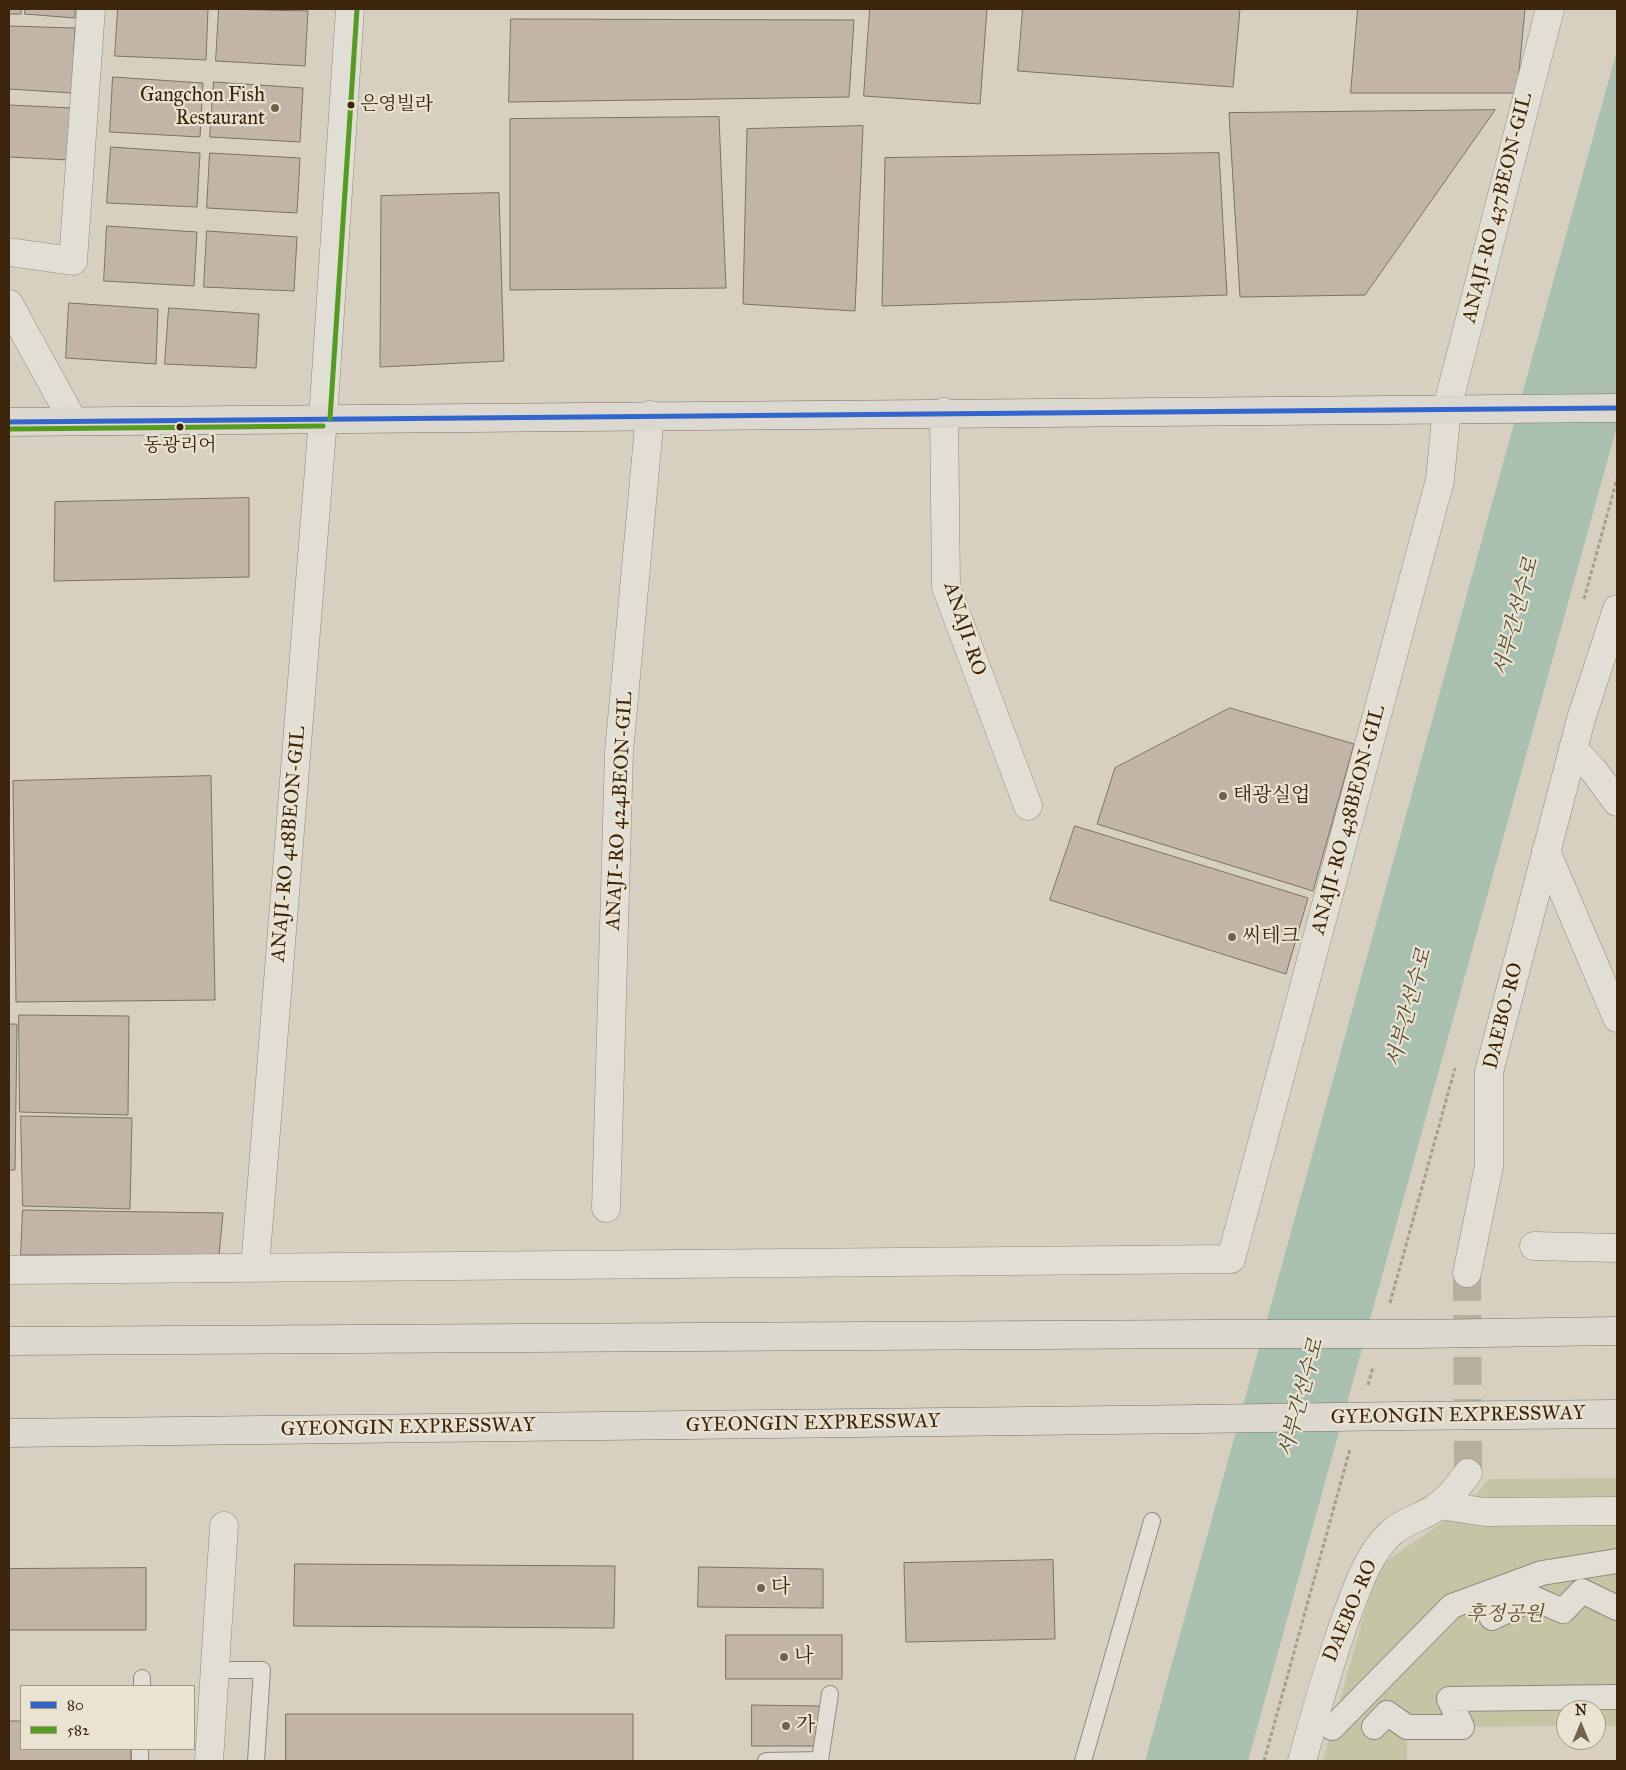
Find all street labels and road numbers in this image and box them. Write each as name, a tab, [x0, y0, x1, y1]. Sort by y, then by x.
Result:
street label: ANAJI-RO 437BEON-GIL	[1458, 90, 1538, 326]
street label: ANAJI-RO	[938, 579, 990, 679]
street label: ANAJI-RO 424BEON-GIL	[602, 691, 638, 931]
street label: ANAJI-RO 438BEON-GIL	[1307, 703, 1391, 937]
street label: ANAJI-RO 418BEON-GIL	[267, 725, 311, 963]
street label: DAEBO-RO	[1479, 960, 1529, 1072]
street label: GYEONGIN EXPRESSWAY	[1331, 1402, 1585, 1430]
street label: GYEONGIN EXPRESSWAY	[686, 1410, 940, 1438]
street label: GYEONGIN EXPRESSWAY	[281, 1414, 535, 1442]
street label: DAEBO-RO	[1319, 1556, 1383, 1666]

